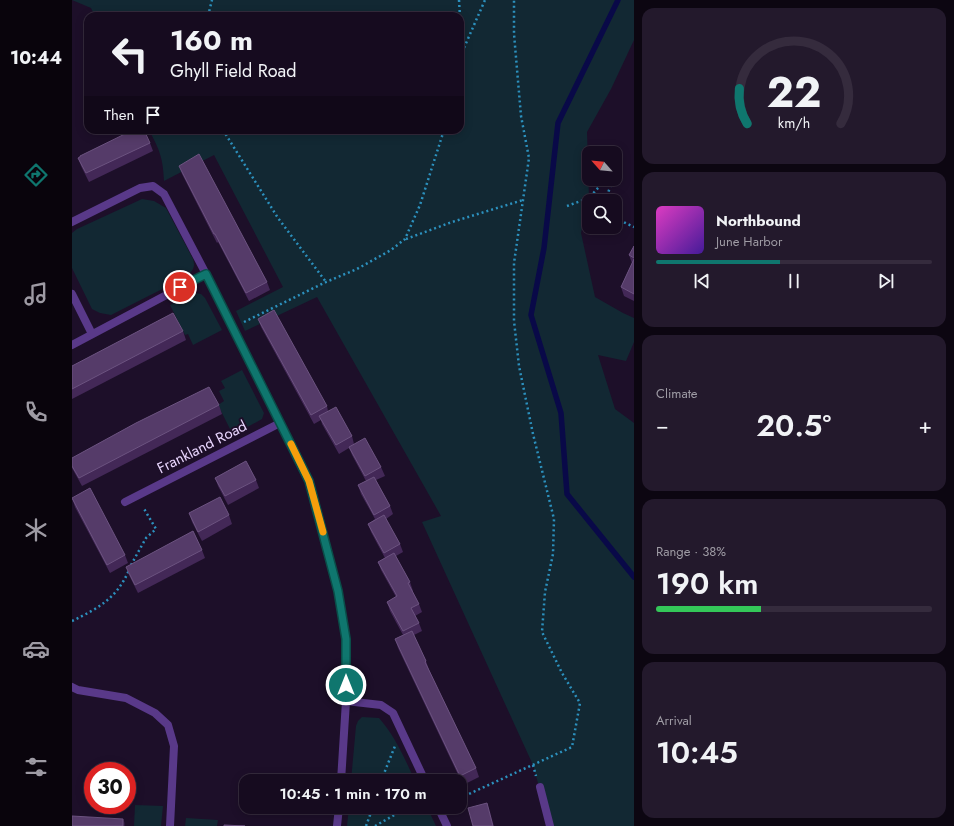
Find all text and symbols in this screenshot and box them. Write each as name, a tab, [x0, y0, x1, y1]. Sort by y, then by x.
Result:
text: 160 m	[170, 20, 253, 61]
icon: left	[104, 28, 156, 80]
text: 10:44	[10, 45, 62, 71]
text: Ghyll Field Road	[170, 58, 297, 84]
text: 22	[767, 62, 821, 123]
text: Then	[104, 104, 134, 126]
icon: arrive	[142, 104, 164, 126]
text: km/h	[778, 112, 810, 132]
north arrow	[582, 146, 622, 186]
map controls	[582, 146, 622, 234]
icon: directions	[22, 161, 50, 189]
button: search	[582, 194, 622, 234]
text: Northbound	[716, 210, 801, 232]
text: June Harbor	[716, 232, 782, 251]
pin	[163, 270, 197, 304]
icon: previous	[691, 270, 713, 292]
icon: pause	[783, 270, 805, 292]
icon: next	[875, 270, 897, 292]
icon: arrive	[169, 276, 191, 298]
icon: music	[22, 280, 50, 308]
text: Climate	[656, 384, 697, 403]
icon: phone	[22, 398, 50, 426]
text: 20.5°	[756, 404, 831, 447]
text: −	[656, 409, 669, 441]
text: +	[918, 409, 932, 441]
street label: Frankland Road	[153, 415, 251, 479]
icon: climate	[22, 516, 50, 544]
text: Range · 38%	[656, 542, 726, 561]
text: 190 km	[656, 562, 758, 605]
icon: car	[22, 635, 50, 663]
position arrow	[325, 664, 367, 706]
text: Arrival	[656, 711, 692, 730]
text: 10:45	[656, 731, 738, 774]
icon: filters	[22, 753, 50, 781]
speed limit sign: 30	[84, 762, 136, 814]
text: 10:45 · 1 min · 170 m	[279, 783, 427, 805]

